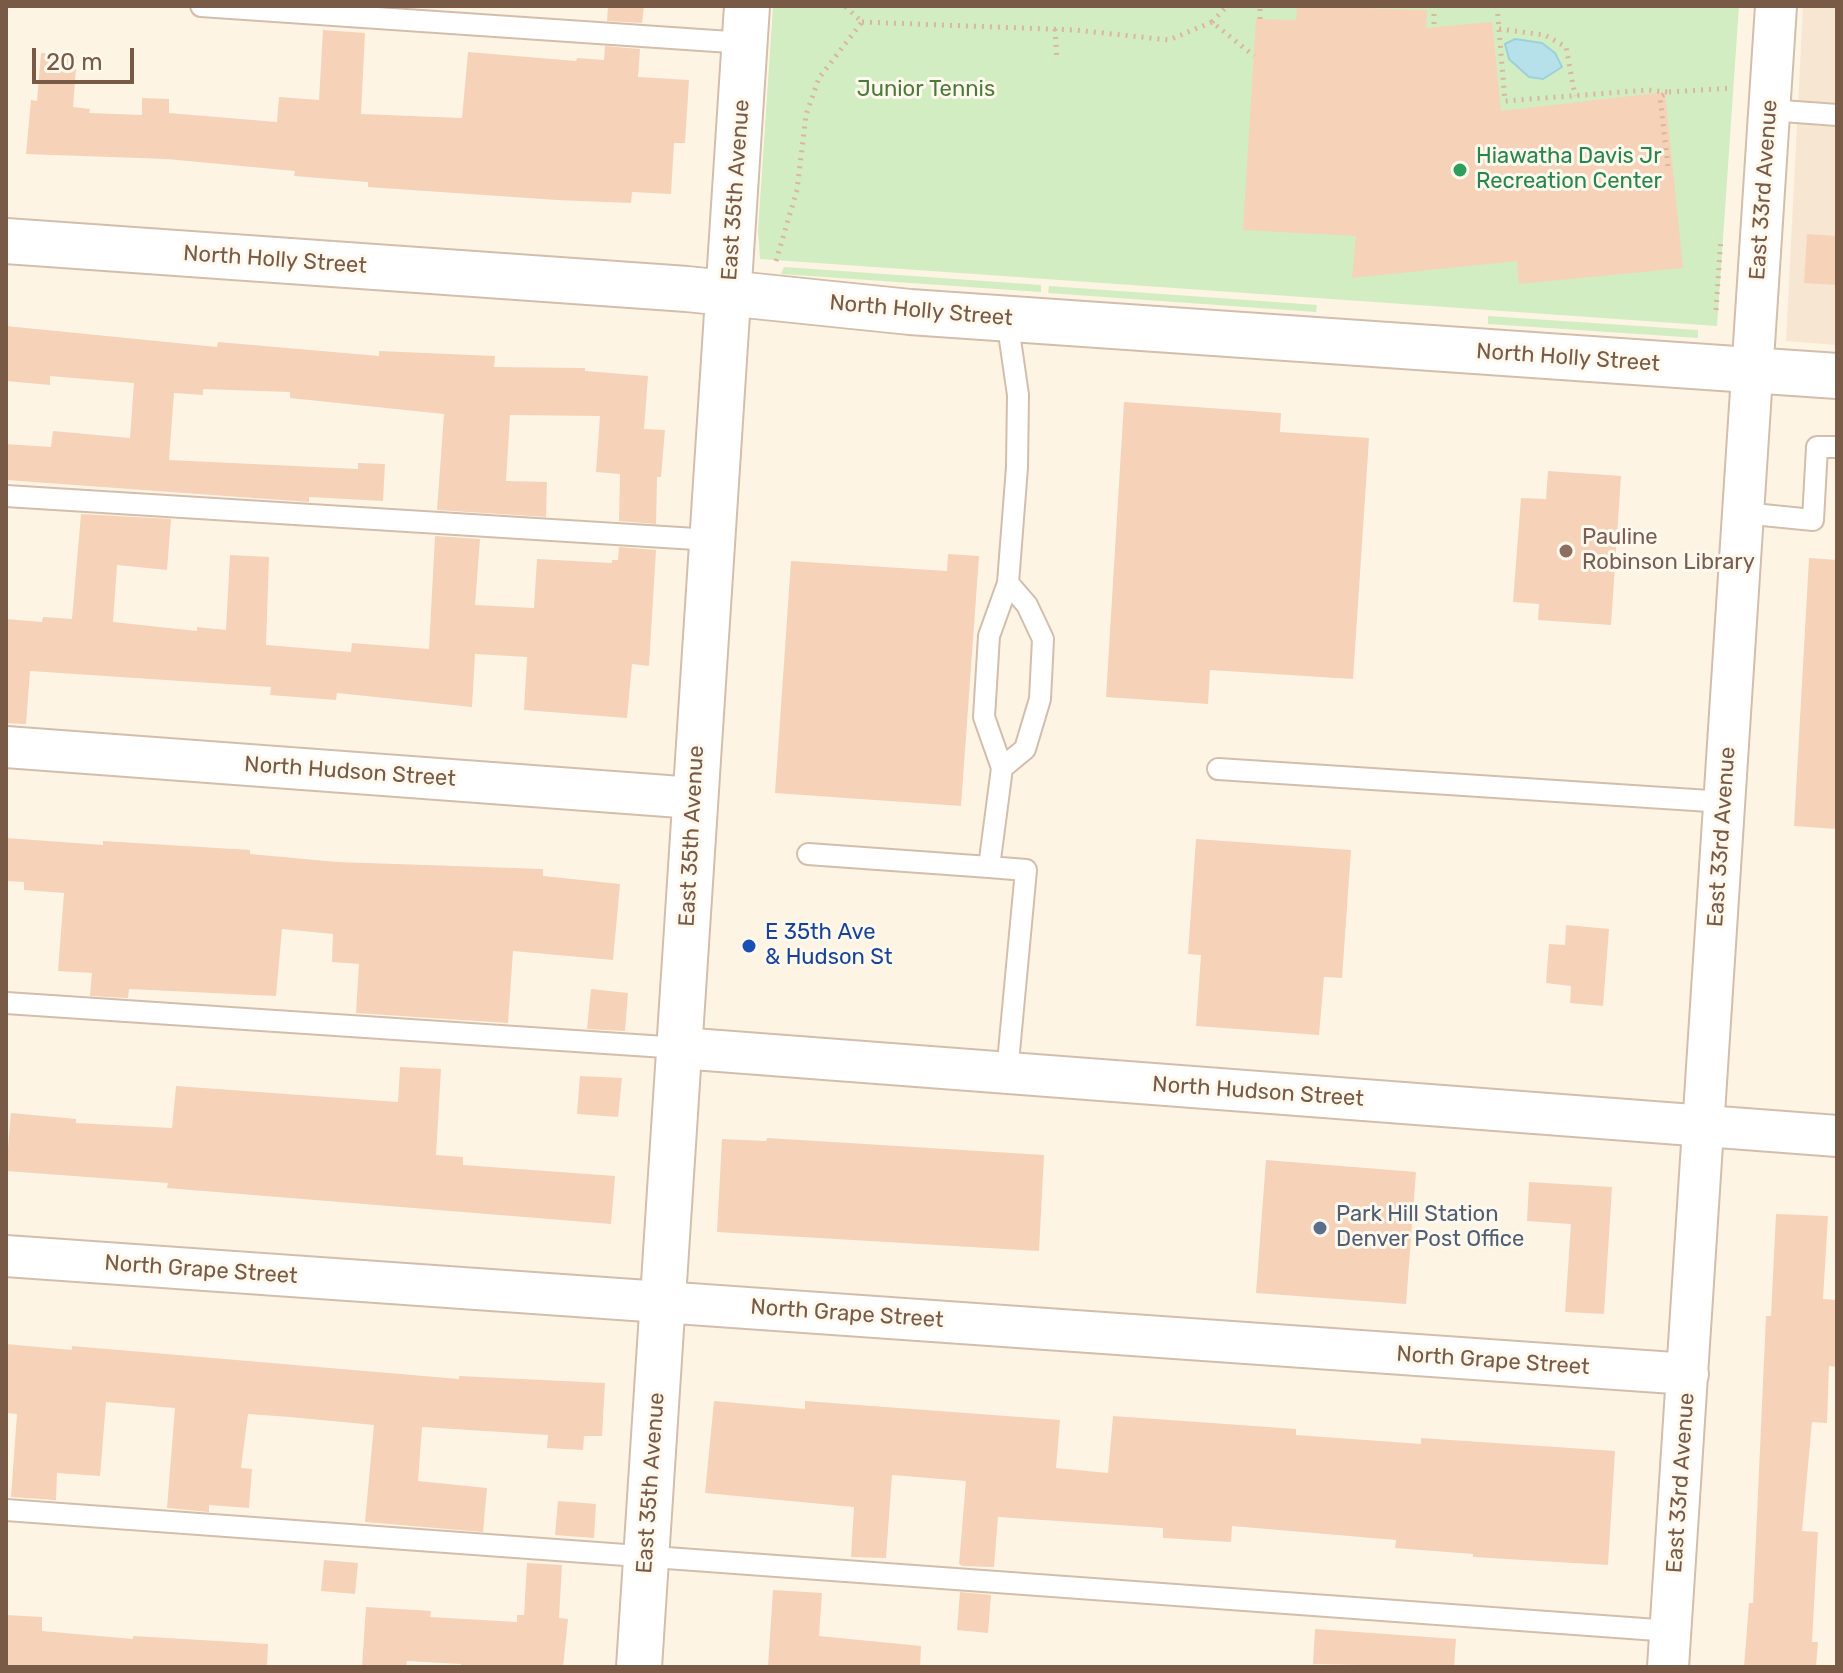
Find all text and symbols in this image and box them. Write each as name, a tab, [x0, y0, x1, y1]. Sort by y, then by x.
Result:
scale bar	[36, 32, 138, 82]
text: 20 m	[46, 48, 103, 76]
park label: Junior Tennis	[857, 77, 995, 103]
street label: East 35th Avenue	[717, 99, 755, 281]
street label: East 33rd Avenue	[1745, 99, 1783, 281]
place label: Hiawatha Davis Jr Recreation Center	[1476, 144, 1662, 196]
marker: Hiawatha Davis Jr Recreation Center	[1451, 161, 1469, 179]
street label: North Holly Street	[182, 240, 368, 280]
street label: North Holly Street	[828, 290, 1014, 332]
street label: North Holly Street	[1475, 338, 1661, 378]
place label: Pauline Robinson Library	[1582, 525, 1755, 576]
marker: Pauline Robinson Library	[1557, 542, 1575, 560]
street label: East 35th Avenue	[674, 745, 710, 927]
street label: East 33rd Avenue	[1703, 746, 1741, 928]
street label: North Hudson Street	[243, 751, 457, 793]
place label: E 35th Ave & Hudson St	[765, 920, 893, 972]
marker: E 35th Ave & Hudson St	[740, 937, 758, 955]
street label: North Hudson Street	[1151, 1071, 1365, 1113]
place label: Park Hill Station Denver Post Office	[1336, 1202, 1524, 1254]
marker: Park Hill Station Denver Post Office	[1311, 1219, 1329, 1237]
street label: North Grape Street	[104, 1250, 298, 1290]
street label: North Grape Street	[750, 1294, 944, 1334]
street label: North Grape Street	[1396, 1341, 1590, 1381]
street label: East 35th Avenue	[632, 1392, 670, 1574]
street label: East 33rd Avenue	[1662, 1392, 1700, 1574]

